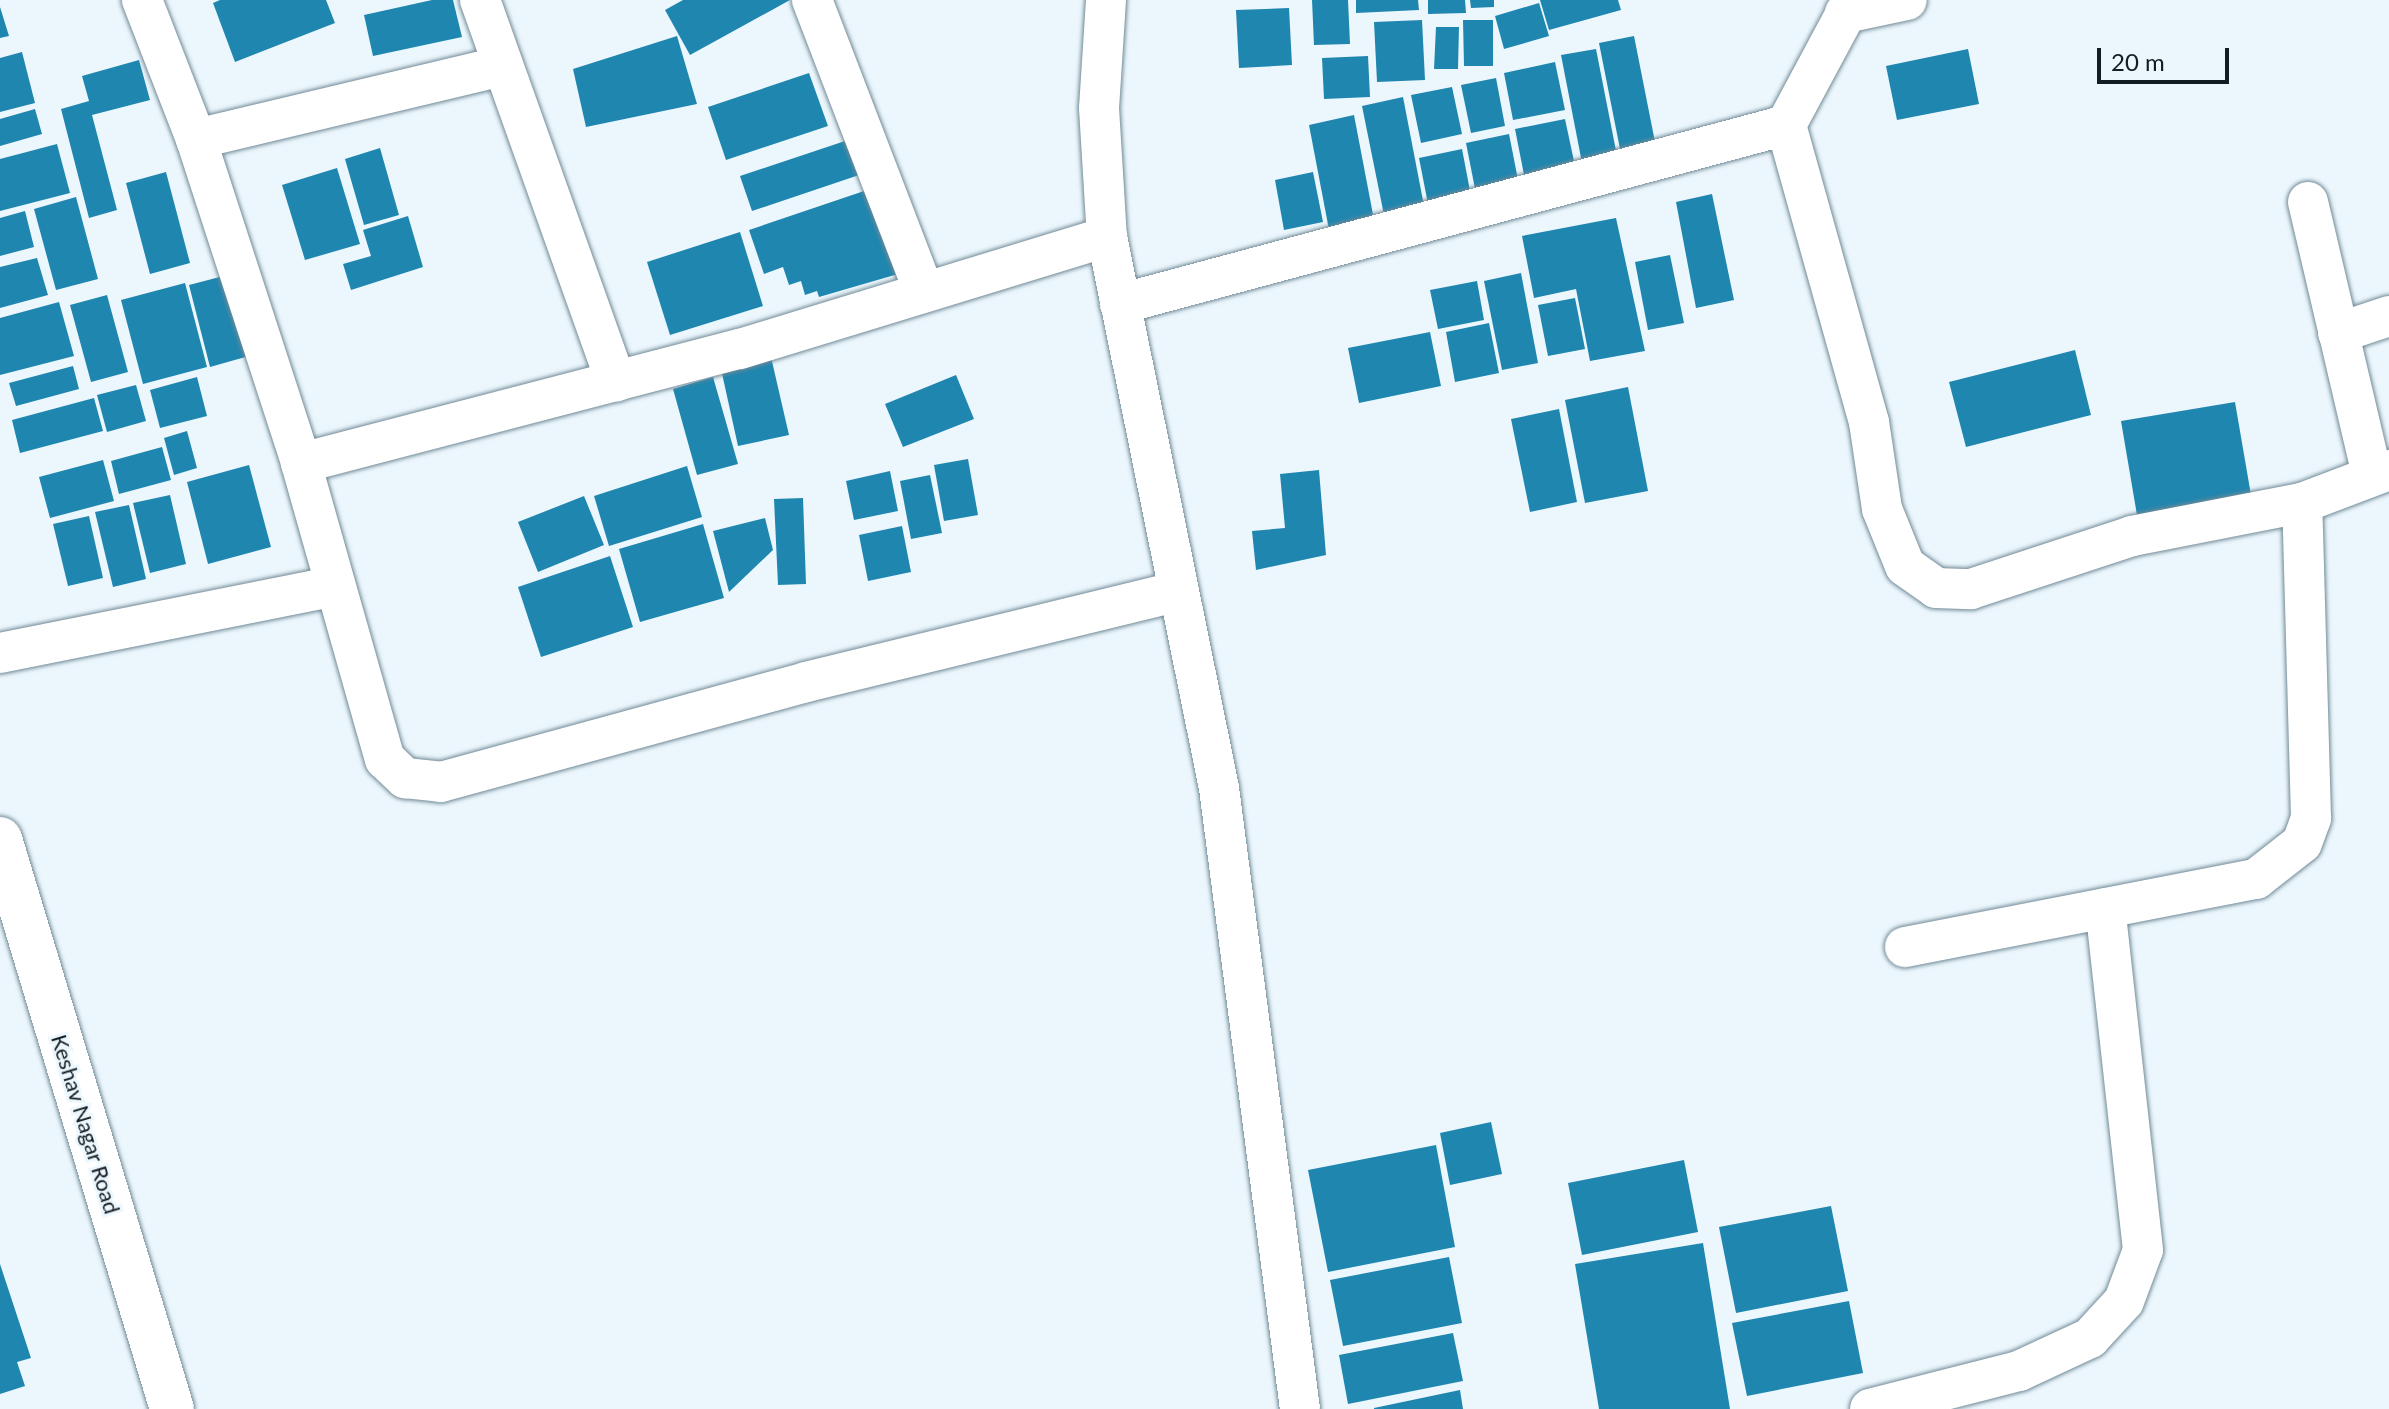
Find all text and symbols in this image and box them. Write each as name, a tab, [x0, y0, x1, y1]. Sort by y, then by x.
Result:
scale bar	[2101, 32, 2233, 82]
text: 20 m	[2111, 47, 2165, 76]
street label: Keshav Nagar Road	[46, 1031, 126, 1217]

